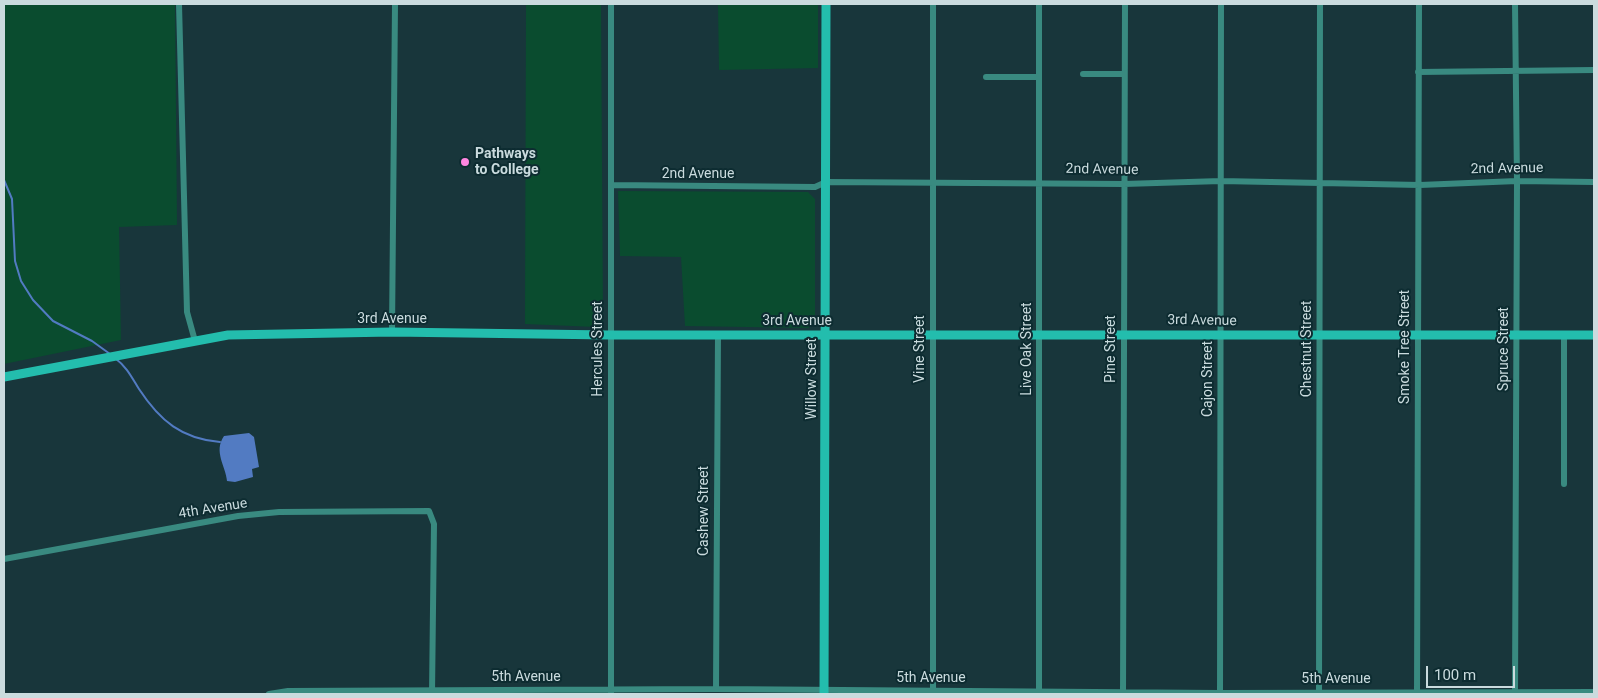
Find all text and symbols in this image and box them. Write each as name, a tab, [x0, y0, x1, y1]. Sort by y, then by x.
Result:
place label: Pathways to College	[475, 146, 539, 178]
marker: Pathways to College	[459, 156, 471, 168]
street label: 2nd Avenue	[1470, 160, 1544, 178]
street label: 2nd Avenue	[1065, 161, 1139, 179]
street label: 2nd Avenue	[662, 166, 734, 182]
street label: Smoke Tree Street	[1397, 290, 1413, 404]
street label: Hercules Street	[590, 301, 606, 397]
street label: Chestnut Street	[1299, 301, 1315, 397]
street label: Live Oak Street	[1019, 302, 1035, 396]
street label: Spruce Street	[1496, 307, 1512, 391]
street label: 3rd Avenue	[357, 311, 427, 327]
street label: 3rd Avenue	[1167, 312, 1237, 330]
street label: 3rd Avenue	[762, 313, 832, 329]
street label: Vine Street	[912, 315, 928, 383]
street label: Pine Street	[1103, 315, 1119, 383]
street label: Willow Street	[804, 338, 820, 420]
street label: Cajon Street	[1200, 341, 1216, 417]
street label: Cashew Street	[696, 466, 712, 556]
street label: 4th Avenue	[177, 495, 249, 523]
scale bar	[1428, 656, 1517, 688]
text: 100 m	[1434, 666, 1476, 684]
street label: 5th Avenue	[491, 669, 561, 685]
street label: 5th Avenue	[896, 670, 966, 686]
street label: 5th Avenue	[1301, 671, 1371, 687]

